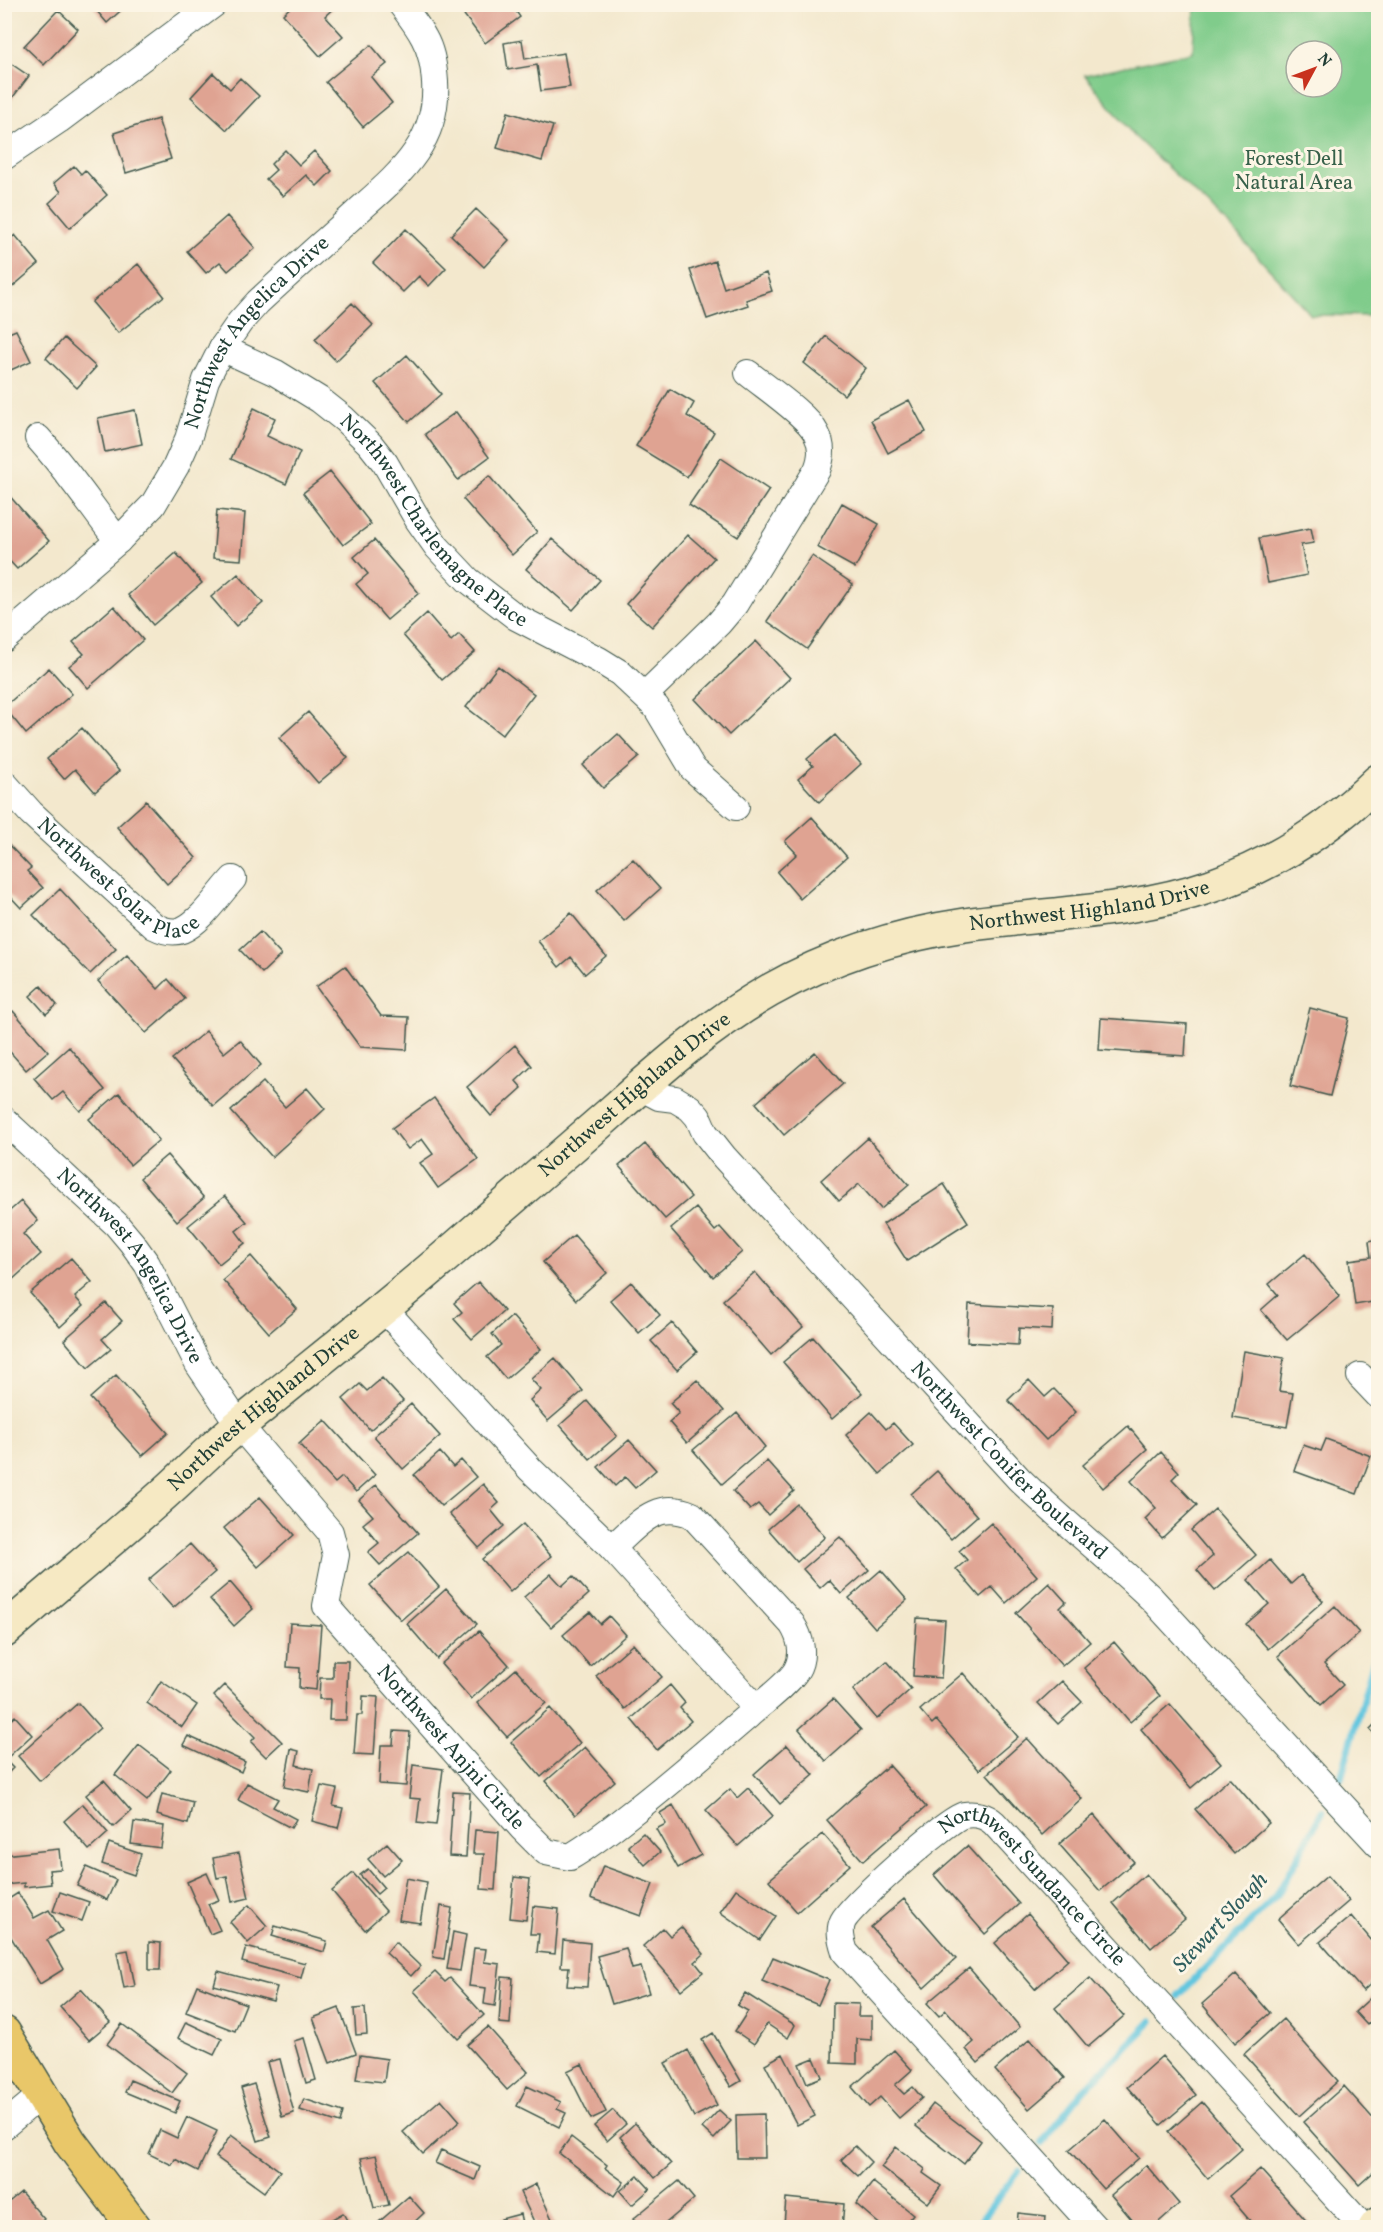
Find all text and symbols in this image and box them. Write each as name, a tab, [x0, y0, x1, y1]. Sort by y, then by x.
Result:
north arrow	[1284, 39, 1344, 99]
text: N	[1312, 49, 1336, 72]
park label: Forest Dell Natural Area	[1235, 145, 1353, 198]
street label: Northwest Angelica Drive	[177, 229, 336, 433]
street label: Northwest Charlemagne Place	[333, 407, 533, 635]
street label: Northwest Solar Place	[31, 811, 206, 946]
street label: Northwest Highland Drive	[967, 873, 1214, 939]
street label: Northwest Highland Drive	[532, 1005, 736, 1184]
street label: Northwest Angelica Drive	[50, 1161, 210, 1369]
street label: Northwest Highland Drive	[161, 1319, 366, 1498]
street label: Northwest Conifer Boulevard	[904, 1355, 1114, 1567]
street label: Northwest Anjni Circle	[370, 1658, 532, 1836]
street label: Northwest Sundance Circle	[932, 1800, 1133, 1973]
water label: Stewart Slough	[1166, 1866, 1276, 1980]

